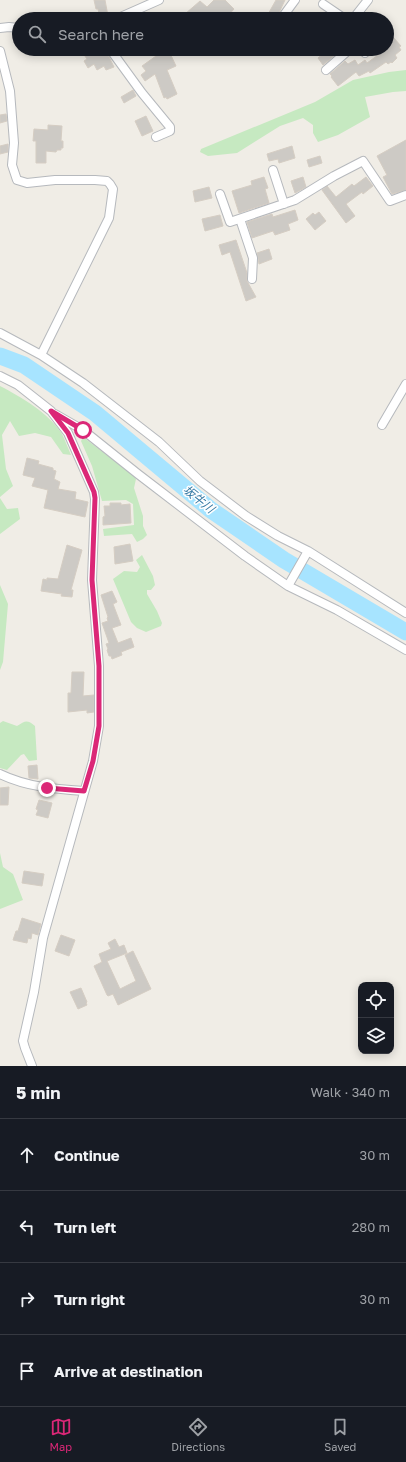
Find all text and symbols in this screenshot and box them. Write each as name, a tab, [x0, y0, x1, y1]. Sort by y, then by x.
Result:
search box	[12, 12, 394, 56]
icon: search	[26, 23, 48, 45]
text: Search here	[58, 25, 144, 43]
route start	[74, 421, 92, 439]
water label: 坂牛川	[180, 482, 219, 517]
route end	[38, 779, 56, 797]
map controls	[358, 982, 394, 1054]
button: locate	[358, 982, 394, 1018]
button: layers	[358, 1018, 394, 1054]
text: 5 min	[16, 1082, 60, 1103]
text: Walk · 340 m	[310, 1084, 390, 1100]
icon: ahead	[16, 1144, 38, 1166]
text: Continue	[54, 1146, 120, 1164]
text: 30 m	[360, 1147, 390, 1163]
icon: left	[16, 1216, 38, 1238]
text: Turn left	[54, 1218, 116, 1236]
text: 280 m	[352, 1219, 390, 1235]
icon: right	[16, 1288, 38, 1310]
text: Turn right	[54, 1290, 125, 1308]
text: 30 m	[360, 1291, 390, 1307]
icon: arrive	[16, 1360, 38, 1382]
text: Arrive at destination	[54, 1362, 203, 1380]
tab: Map	[50, 1416, 72, 1453]
tab: Directions	[171, 1416, 225, 1453]
tab: Saved	[324, 1416, 356, 1453]

